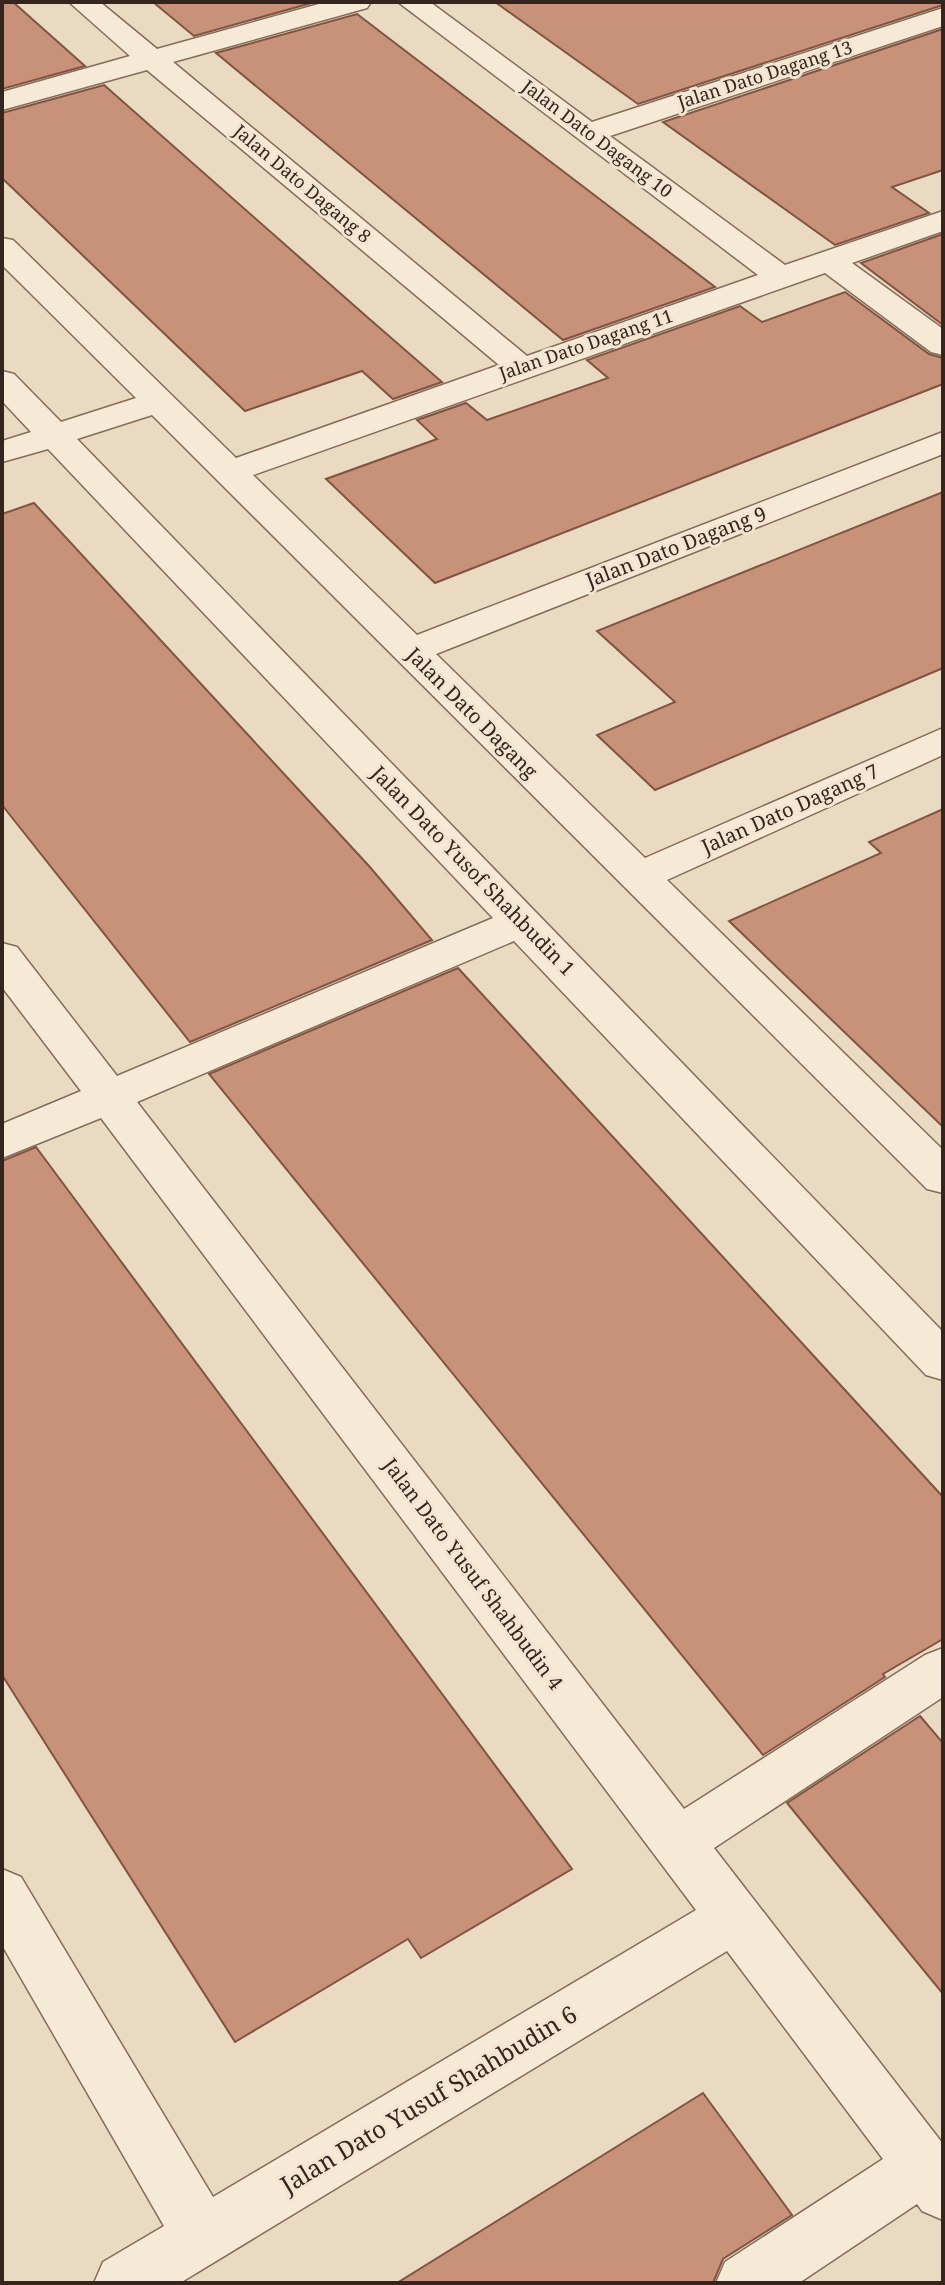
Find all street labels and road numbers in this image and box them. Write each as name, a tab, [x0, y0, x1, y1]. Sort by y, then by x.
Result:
street label: Jalan Dato Dagang 13	[673, 34, 855, 114]
street label: Jalan Dato Dagang 10	[517, 73, 678, 203]
street label: Jalan Dato Dagang 8	[228, 118, 376, 248]
street label: Jalan Dato Dagang 11	[495, 303, 676, 385]
street label: Jalan Dato Dagang 9	[581, 500, 770, 594]
street label: Jalan Dato Dagang	[400, 641, 544, 784]
street label: Jalan Dato Dagang 7	[696, 757, 883, 860]
street label: Jalan Dato Yusof Shahbudin 1	[365, 759, 581, 982]
street label: Jalan Dato Yusuf Shahbudin 4	[377, 1452, 569, 1695]
street label: Jalan Dato Yusuf Shahbudin 6	[273, 1997, 583, 2201]

